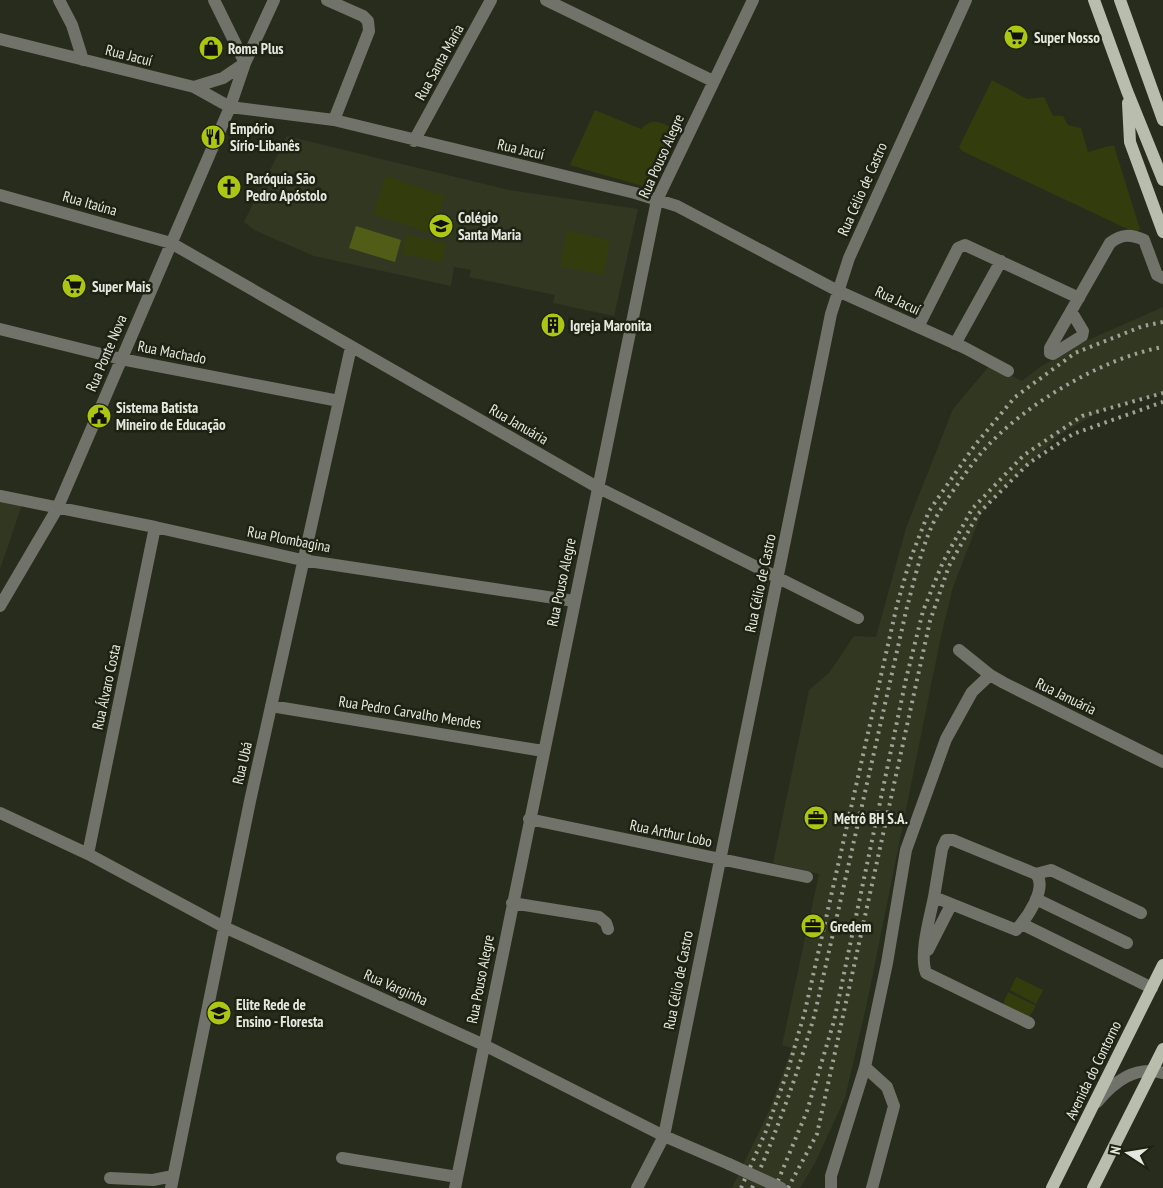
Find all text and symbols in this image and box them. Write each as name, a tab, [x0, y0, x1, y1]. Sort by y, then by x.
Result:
street label: Rua Santa Maria	[410, 21, 468, 103]
supermarket icon: Super Nosso	[1003, 24, 1029, 50]
place label: Super Nosso	[1034, 28, 1100, 47]
shop icon: Roma Plus	[198, 35, 224, 61]
place label: Roma Plus	[228, 39, 284, 58]
street label: Rua Jacuí	[104, 40, 155, 70]
street label: Rua Pouso Alegre	[634, 111, 688, 201]
place label: Empório Sírio-Libanês	[230, 119, 300, 155]
restaurant icon: Empório Sírio-Libanês	[200, 124, 226, 150]
street label: Rua Jacuí	[496, 134, 547, 164]
street label: Rua Célio de Castro	[833, 139, 891, 239]
place label: Paróquia São Pedro Apóstolo	[246, 169, 327, 205]
church icon: Paróquia São Pedro Apóstolo	[216, 174, 242, 200]
street label: Rua Itaúna	[61, 186, 119, 220]
place label: Colégio Santa Maria	[458, 208, 521, 244]
school or university icon: Colégio Santa Maria	[428, 213, 454, 239]
supermarket icon: Super Mais	[61, 273, 87, 299]
place label: Super Mais	[92, 277, 151, 296]
street label: Rua Jacuí	[872, 281, 924, 319]
street label: Rua Ponte Nova	[81, 312, 131, 394]
building icon: Igreja Maronita	[540, 312, 566, 338]
place label: Igreja Maronita	[570, 316, 652, 335]
street label: Rua Machado	[136, 336, 208, 368]
place label: Sistema Batista Mineiro de Educação	[116, 398, 226, 434]
street label: Rua Januária	[486, 400, 552, 448]
public building icon: Sistema Batista Mineiro de Educação	[86, 403, 112, 429]
street label: Rua Plombagina	[246, 522, 332, 556]
street label: Rua Célio de Castro	[740, 532, 780, 634]
street label: Rua Pouso Alegre	[542, 536, 580, 628]
street label: Rua Álvaro Costa	[88, 643, 124, 731]
street label: Rua Januária	[1033, 673, 1099, 719]
street label: Rua Pedro Carvalho Mendes	[337, 691, 483, 733]
street label: Rua Ubá	[228, 740, 256, 786]
office icon: Metrô BH S.A.	[803, 805, 829, 831]
place label: Metrô BH S.A.	[834, 809, 908, 828]
street label: Rua Arthur Lobo	[628, 815, 714, 851]
office icon: Gredem	[800, 913, 826, 939]
place label: Gredem	[830, 917, 871, 936]
street label: Rua Célio de Castro	[659, 929, 697, 1031]
street label: Rua Pouso Alegre	[462, 933, 498, 1025]
street label: Rua Varginha	[361, 965, 431, 1009]
place label: Elite Rede de Ensino - Floresta	[236, 995, 323, 1031]
school or university icon: Elite Rede de Ensino - Floresta	[206, 1000, 232, 1026]
street label: Avenida do Contorno	[1061, 1018, 1125, 1122]
north arrow	[1103, 1128, 1153, 1178]
text: N	[1106, 1145, 1125, 1156]

